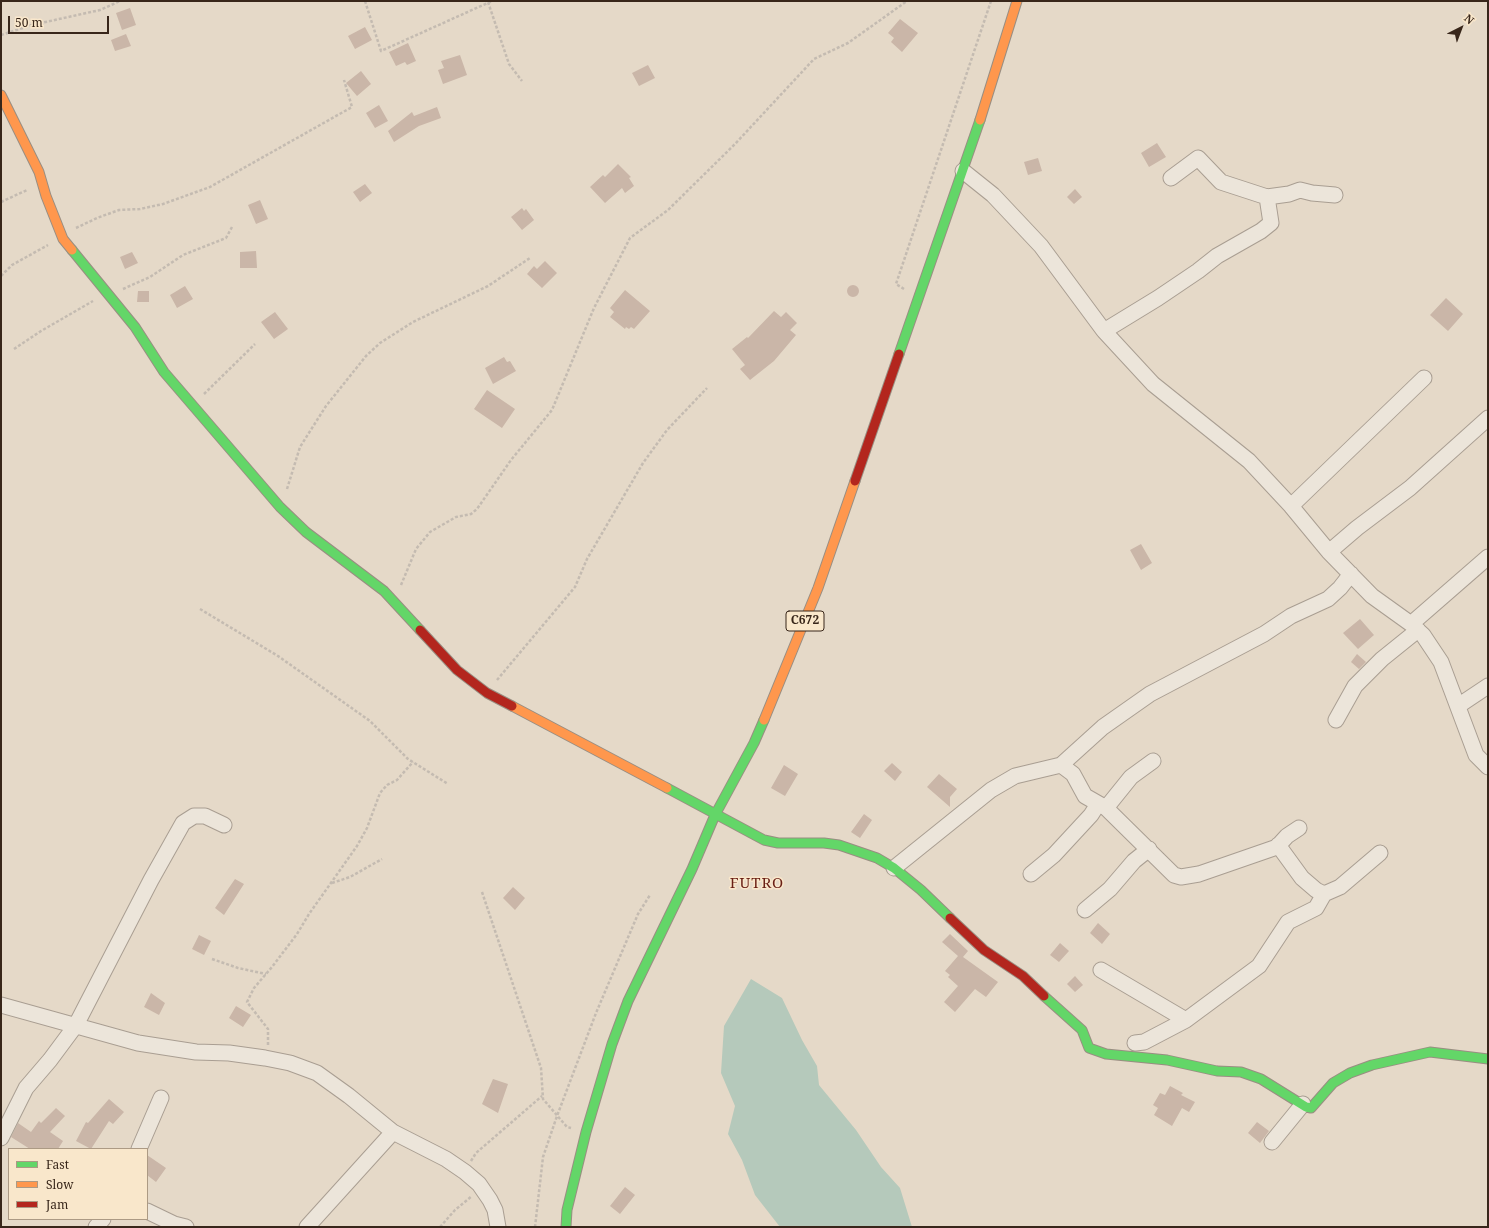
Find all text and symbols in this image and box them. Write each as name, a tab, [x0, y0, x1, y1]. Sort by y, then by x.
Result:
scale bar	[10, 8, 111, 34]
north arrow	[1441, 8, 1481, 48]
text: N	[1461, 10, 1478, 27]
text: 50 m	[15, 14, 43, 31]
road number: C672	[786, 611, 824, 631]
district label: FUTRO	[730, 875, 784, 893]
legend	[8, 1148, 148, 1220]
text: Fast	[46, 1156, 69, 1173]
text: Slow	[46, 1176, 74, 1193]
text: Jam	[46, 1196, 68, 1213]

